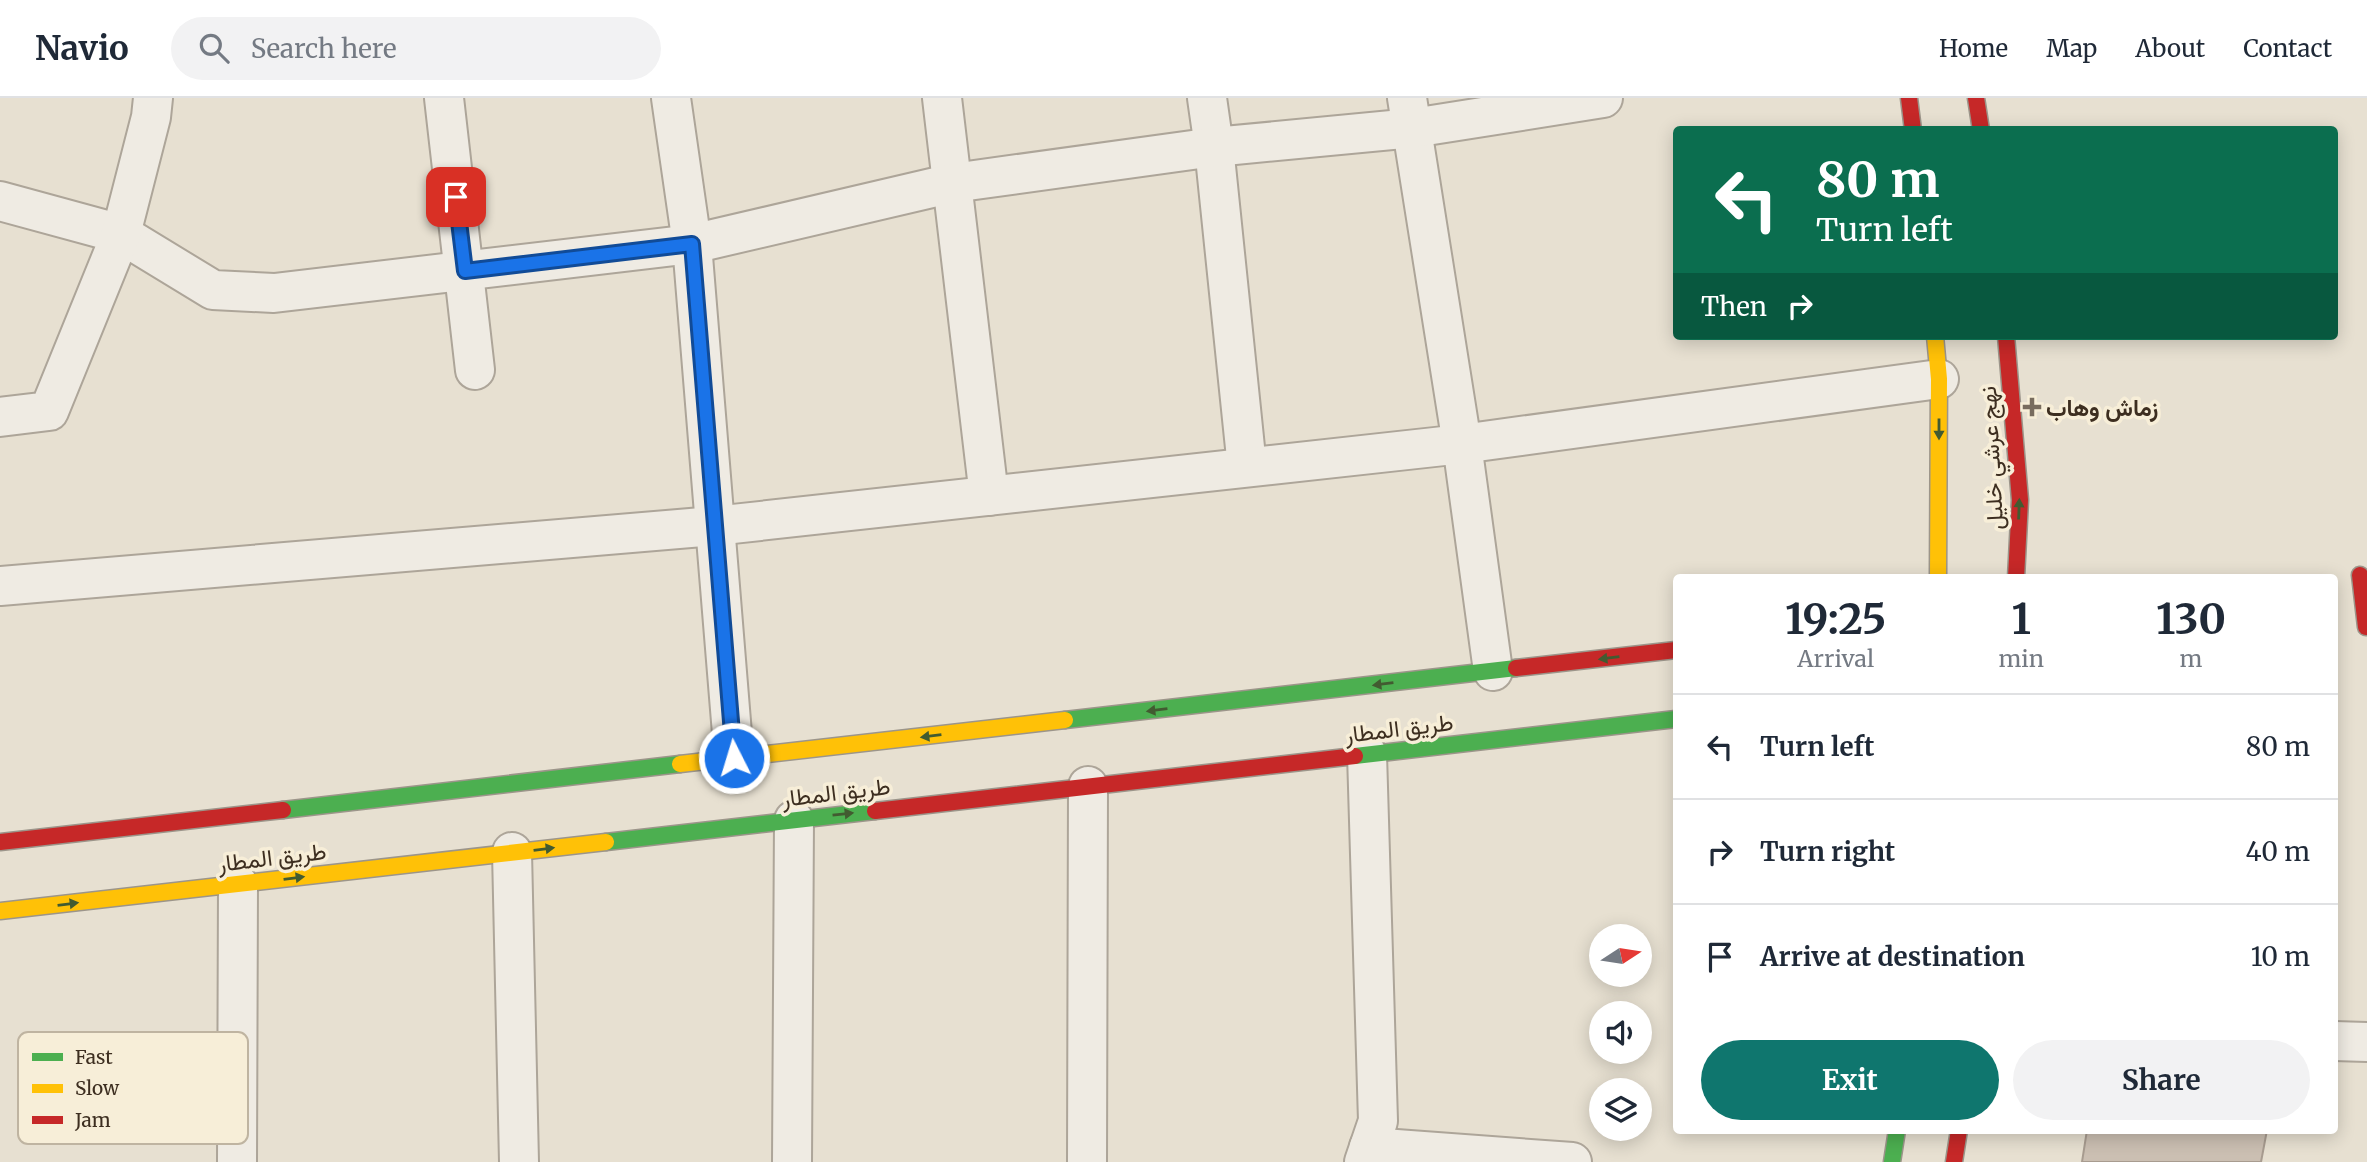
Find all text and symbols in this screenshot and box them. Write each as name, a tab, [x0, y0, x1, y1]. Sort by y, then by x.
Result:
search box	[171, 17, 661, 80]
text: Navio	[35, 28, 129, 69]
icon: search	[195, 29, 233, 67]
text: Search here	[251, 32, 396, 65]
text: Home	[1939, 33, 2008, 64]
text: Map	[2046, 33, 2097, 64]
text: About	[2135, 33, 2205, 64]
text: Contact	[2243, 33, 2332, 64]
text: 80 m	[1816, 149, 1939, 210]
icon: left	[1701, 154, 1792, 245]
pin	[426, 167, 486, 227]
icon: arrive	[437, 178, 475, 216]
text: Turn left	[1816, 210, 1953, 250]
icon: right	[1781, 287, 1819, 325]
text: Then	[1701, 290, 1767, 323]
street label: نهج عرشي خليل	[1973, 385, 2014, 531]
place label: زماش وهاب	[2046, 393, 2158, 423]
marker: زماش وهاب	[2024, 399, 2040, 415]
one-way arrow	[1933, 418, 1945, 440]
one-way arrow	[2014, 498, 2025, 520]
text: 19:25	[1785, 593, 1886, 645]
text: 1	[2011, 593, 2031, 645]
text: 130	[2156, 593, 2226, 645]
text: Arrival	[1797, 644, 1874, 673]
text: min	[1998, 644, 2044, 673]
text: m	[2180, 644, 2202, 673]
one-way arrow	[1598, 653, 1620, 664]
one-way arrow	[1372, 679, 1394, 690]
one-way arrow	[1145, 704, 1167, 715]
street label: طريق المطار	[1342, 707, 1455, 750]
position arrow	[697, 721, 771, 795]
icon: left	[1701, 728, 1739, 766]
one-way arrow	[919, 730, 941, 741]
text: Turn left	[1760, 730, 1874, 763]
text: 80 m	[2246, 730, 2310, 763]
street label: طريق المطار	[779, 771, 892, 814]
one-way arrow	[832, 809, 854, 820]
icon: right	[1701, 833, 1739, 871]
text: Turn right	[1760, 835, 1895, 868]
text: 40 m	[2246, 835, 2310, 868]
street label: طريق المطار	[215, 836, 328, 879]
one-way arrow	[533, 843, 555, 854]
one-way arrow	[283, 872, 305, 883]
one-way arrow	[57, 898, 79, 909]
north arrow	[1589, 924, 1652, 987]
map controls	[1589, 924, 1652, 1141]
icon: arrive	[1701, 938, 1739, 976]
text: Arrive at destination	[1760, 940, 2025, 973]
text: 10 m	[2251, 940, 2310, 973]
button: sound	[1589, 1001, 1652, 1064]
legend	[18, 1032, 248, 1144]
button: Exit	[1701, 1040, 1999, 1120]
button: Share	[2013, 1040, 2310, 1120]
text: Fast	[75, 1045, 113, 1069]
text: Slow	[75, 1076, 120, 1100]
button: layers	[1589, 1078, 1652, 1141]
text: Jam	[74, 1108, 111, 1132]

